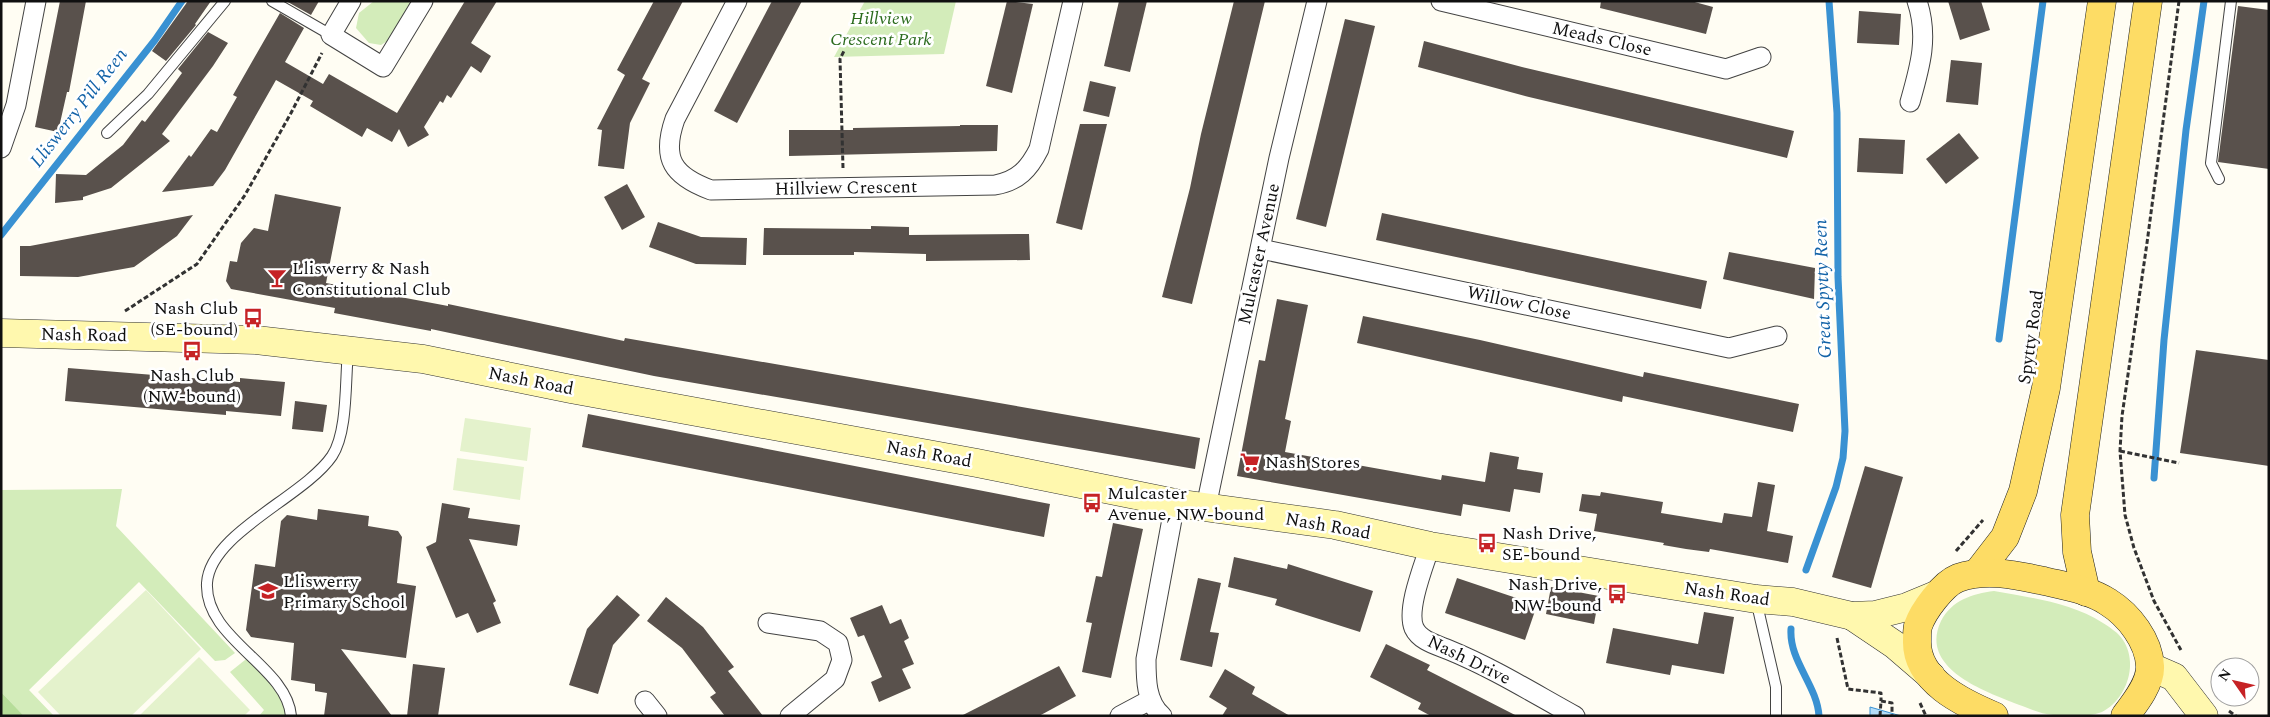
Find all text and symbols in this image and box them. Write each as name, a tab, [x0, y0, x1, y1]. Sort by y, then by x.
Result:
park label: Hillview Crescent Park	[830, 5, 932, 53]
street label: Meads Close	[1549, 14, 1655, 64]
water label: Lliswerry Pill Reen	[23, 42, 135, 174]
street label: Hillview Crescent	[774, 173, 918, 203]
street label: Mulcaster Avenue	[1231, 181, 1287, 327]
water label: Great Spytty Reen	[1806, 219, 1840, 359]
place label: Lliswerry & Nash Constitutional Club	[292, 255, 451, 303]
bar icon: Lliswerry & Nash Constitutional Club	[266, 267, 288, 289]
street label: Willow Close	[1464, 279, 1574, 327]
street label: Spytty Road	[2011, 288, 2051, 386]
place label: Nash Club (SE-bound)	[150, 295, 238, 343]
bus stop icon: Nash Club (SE-bound)	[242, 307, 264, 329]
street label: Nash Road	[41, 321, 127, 349]
bus stop icon: Nash Club (NW-bound)	[181, 340, 203, 362]
street label: Nash Road	[486, 360, 576, 402]
place label: Nash Club (NW-bound)	[143, 362, 241, 410]
street label: Nash Road	[884, 433, 974, 475]
place label: Nash Stores	[1265, 449, 1360, 476]
supermarket icon: Nash Stores	[1239, 451, 1261, 473]
place label: Mulcaster Avenue, NW-bound	[1107, 480, 1264, 528]
bus stop icon: Mulcaster Avenue, NW-bound	[1081, 492, 1103, 514]
street label: Nash Road	[1283, 505, 1373, 547]
place label: Nash Drive, SE-bound	[1502, 520, 1596, 568]
bus stop icon: Nash Drive, SE-bound	[1476, 532, 1498, 554]
place label: Lliswerry Primary School	[283, 568, 405, 616]
place label: Nash Drive, NW-bound	[1508, 571, 1602, 619]
street label: Nash Road	[1682, 575, 1772, 613]
school or university icon: Lliswerry Primary School	[257, 580, 279, 602]
bus stop icon: Nash Drive, NW-bound	[1606, 583, 1628, 605]
street label: Nash Drive	[1423, 628, 1515, 692]
north arrow	[2210, 657, 2260, 707]
text: N	[2213, 664, 2237, 686]

